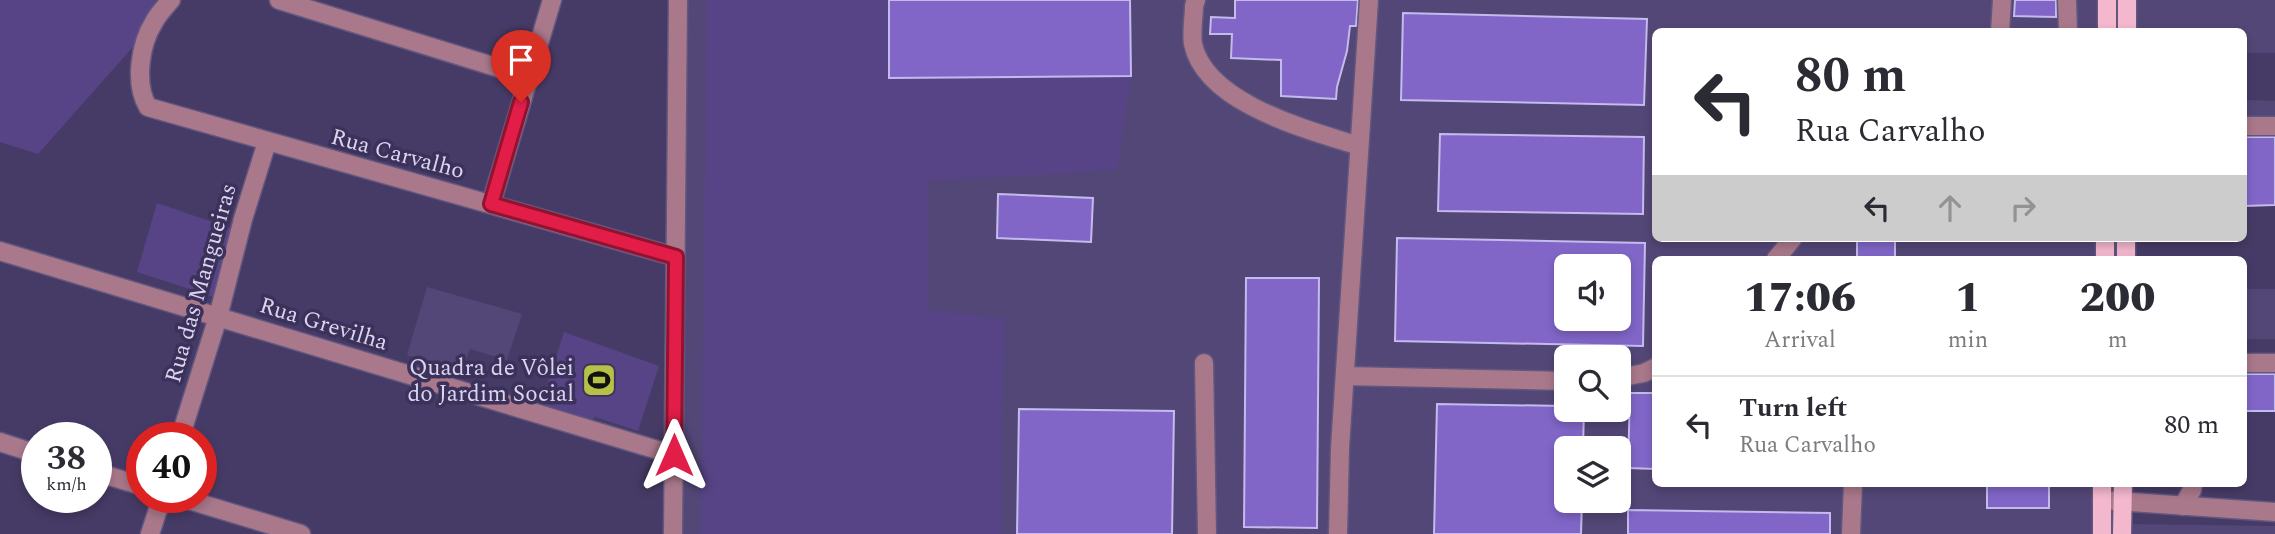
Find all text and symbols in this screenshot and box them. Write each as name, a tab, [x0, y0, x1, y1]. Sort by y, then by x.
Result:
pin	[491, 30, 551, 102]
text: 80 m	[1795, 39, 1906, 114]
icon: arrive	[502, 41, 540, 79]
icon: left	[1680, 56, 1771, 147]
text: Rua Carvalho	[1795, 107, 1986, 156]
street label: Rua Carvalho	[327, 120, 468, 189]
street label: Rua das Mangueiras	[156, 180, 247, 387]
icon: left	[1858, 189, 1896, 227]
icon: ahead	[1931, 189, 1969, 227]
icon: right	[2004, 189, 2042, 227]
map controls	[1554, 254, 1631, 513]
button: sound	[1554, 254, 1631, 331]
text: 17:06	[1744, 267, 1856, 330]
text: 1	[1955, 267, 1981, 330]
text: 200	[2080, 267, 2155, 330]
street label: Rua Grevilha	[255, 288, 392, 361]
text: Arrival	[1764, 323, 1836, 358]
text: min	[1948, 323, 1988, 358]
text: m	[2108, 323, 2127, 358]
button: search	[1554, 345, 1631, 422]
place label: Quadra de Vôlei do Jardim Social	[407, 351, 574, 412]
sports icon: Quadra de Vôlei do Jardim Social	[580, 361, 618, 399]
text: Turn left	[1739, 388, 1847, 428]
text: 80 m	[2164, 405, 2219, 445]
icon: left	[1680, 406, 1718, 444]
position arrow	[637, 418, 711, 492]
speed limit sign: 40	[126, 422, 217, 513]
text: Rua Carvalho	[1739, 428, 1876, 463]
text: 38	[47, 432, 86, 485]
button: layers	[1554, 436, 1631, 513]
text: km/h	[46, 471, 87, 498]

